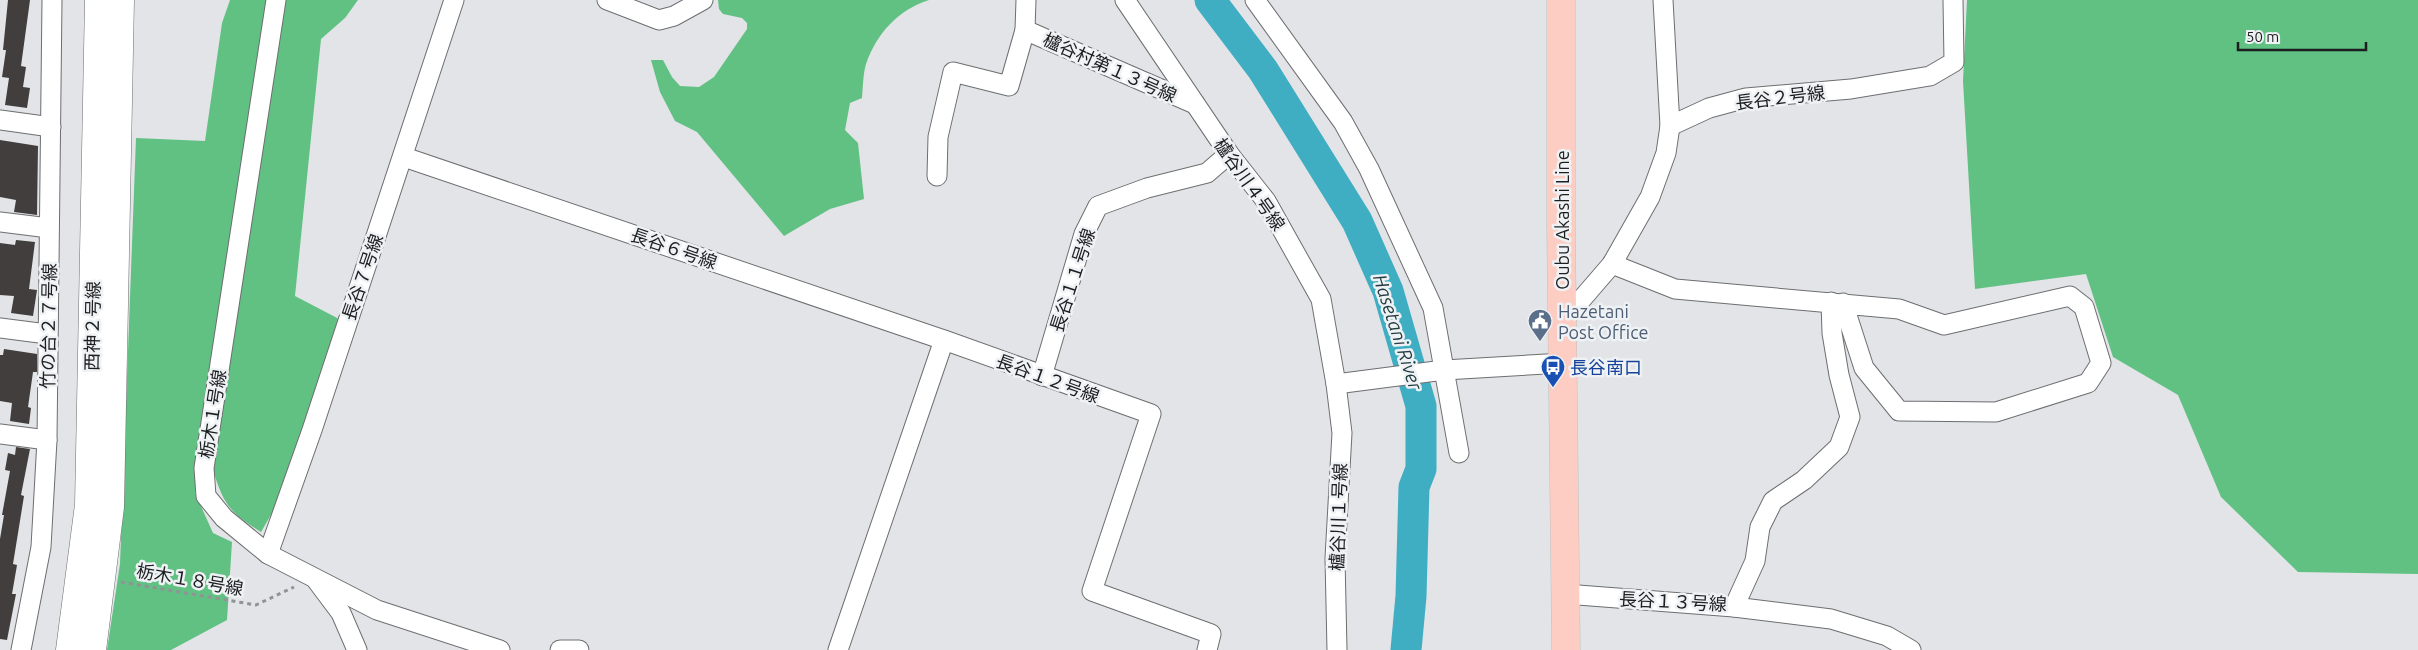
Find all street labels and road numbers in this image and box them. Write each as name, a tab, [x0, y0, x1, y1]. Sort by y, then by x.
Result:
street label: 櫨谷村第１３号線	[1040, 29, 1180, 105]
street label: 長谷２号線	[1734, 82, 1826, 112]
street label: 櫨谷川４号線	[1211, 134, 1289, 234]
street label: Oubu Akashi Line	[1552, 150, 1572, 290]
street label: 長谷６号線	[628, 224, 720, 272]
street label: 長谷１１号線	[1046, 226, 1098, 334]
street label: 長谷７号線	[338, 231, 386, 323]
street label: 竹の台２７号線	[37, 263, 59, 389]
street label: 西神２号線	[81, 281, 103, 371]
street label: 長谷１２号線	[994, 350, 1102, 406]
street label: 栃木１号線	[195, 368, 229, 460]
street label: 櫨谷川１号線	[1326, 463, 1350, 571]
street label: 栃木１８号線	[135, 560, 245, 598]
street label: 長谷１３号線	[1619, 588, 1727, 614]

